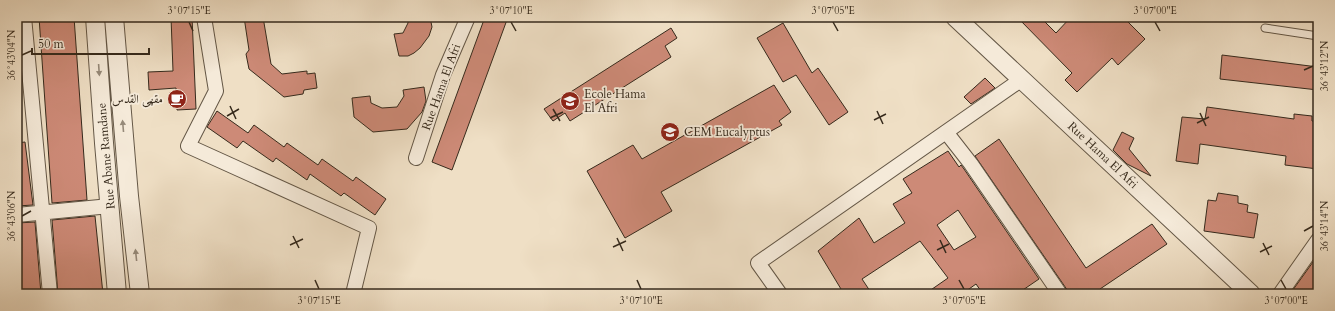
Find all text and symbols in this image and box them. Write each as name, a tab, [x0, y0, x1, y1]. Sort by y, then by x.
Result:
text: 3°07'15"E	[167, 4, 211, 18]
text: 3°07'10"E	[489, 4, 533, 18]
text: 3°07'05"E	[811, 4, 855, 18]
text: 3°07'00"E	[1133, 4, 1177, 18]
text: 36°43'04"N	[5, 29, 19, 80]
scale bar	[32, 30, 149, 56]
text: 50 m	[38, 36, 65, 52]
text: 36°43'12"N	[1318, 40, 1332, 91]
street label: Rue Hama El Afri	[418, 41, 464, 132]
one-way arrow	[95, 64, 102, 76]
place label: Ecole Hama El Afri	[584, 86, 646, 116]
cafe icon: مقهى القدس	[166, 88, 188, 110]
school or university icon: Ecole Hama El Afri	[559, 90, 581, 112]
place label: مقهى القدس	[112, 91, 163, 108]
street label: Rue Abane Ramdane	[93, 102, 119, 210]
street label: Rue Hama El Afri	[1064, 118, 1142, 192]
one-way arrow	[120, 120, 126, 132]
school or university icon: CEM Eucalyptus	[659, 121, 681, 143]
place label: CEM Eucalyptus	[684, 124, 770, 140]
text: 36°43'06"N	[5, 190, 19, 241]
text: 36°43'14"N	[1318, 200, 1332, 251]
one-way arrow	[132, 249, 139, 261]
text: 3°07'15"E	[297, 294, 341, 308]
text: 3°07'10"E	[619, 294, 663, 308]
text: 3°07'05"E	[942, 294, 986, 308]
text: 3°07'00"E	[1264, 294, 1308, 308]

